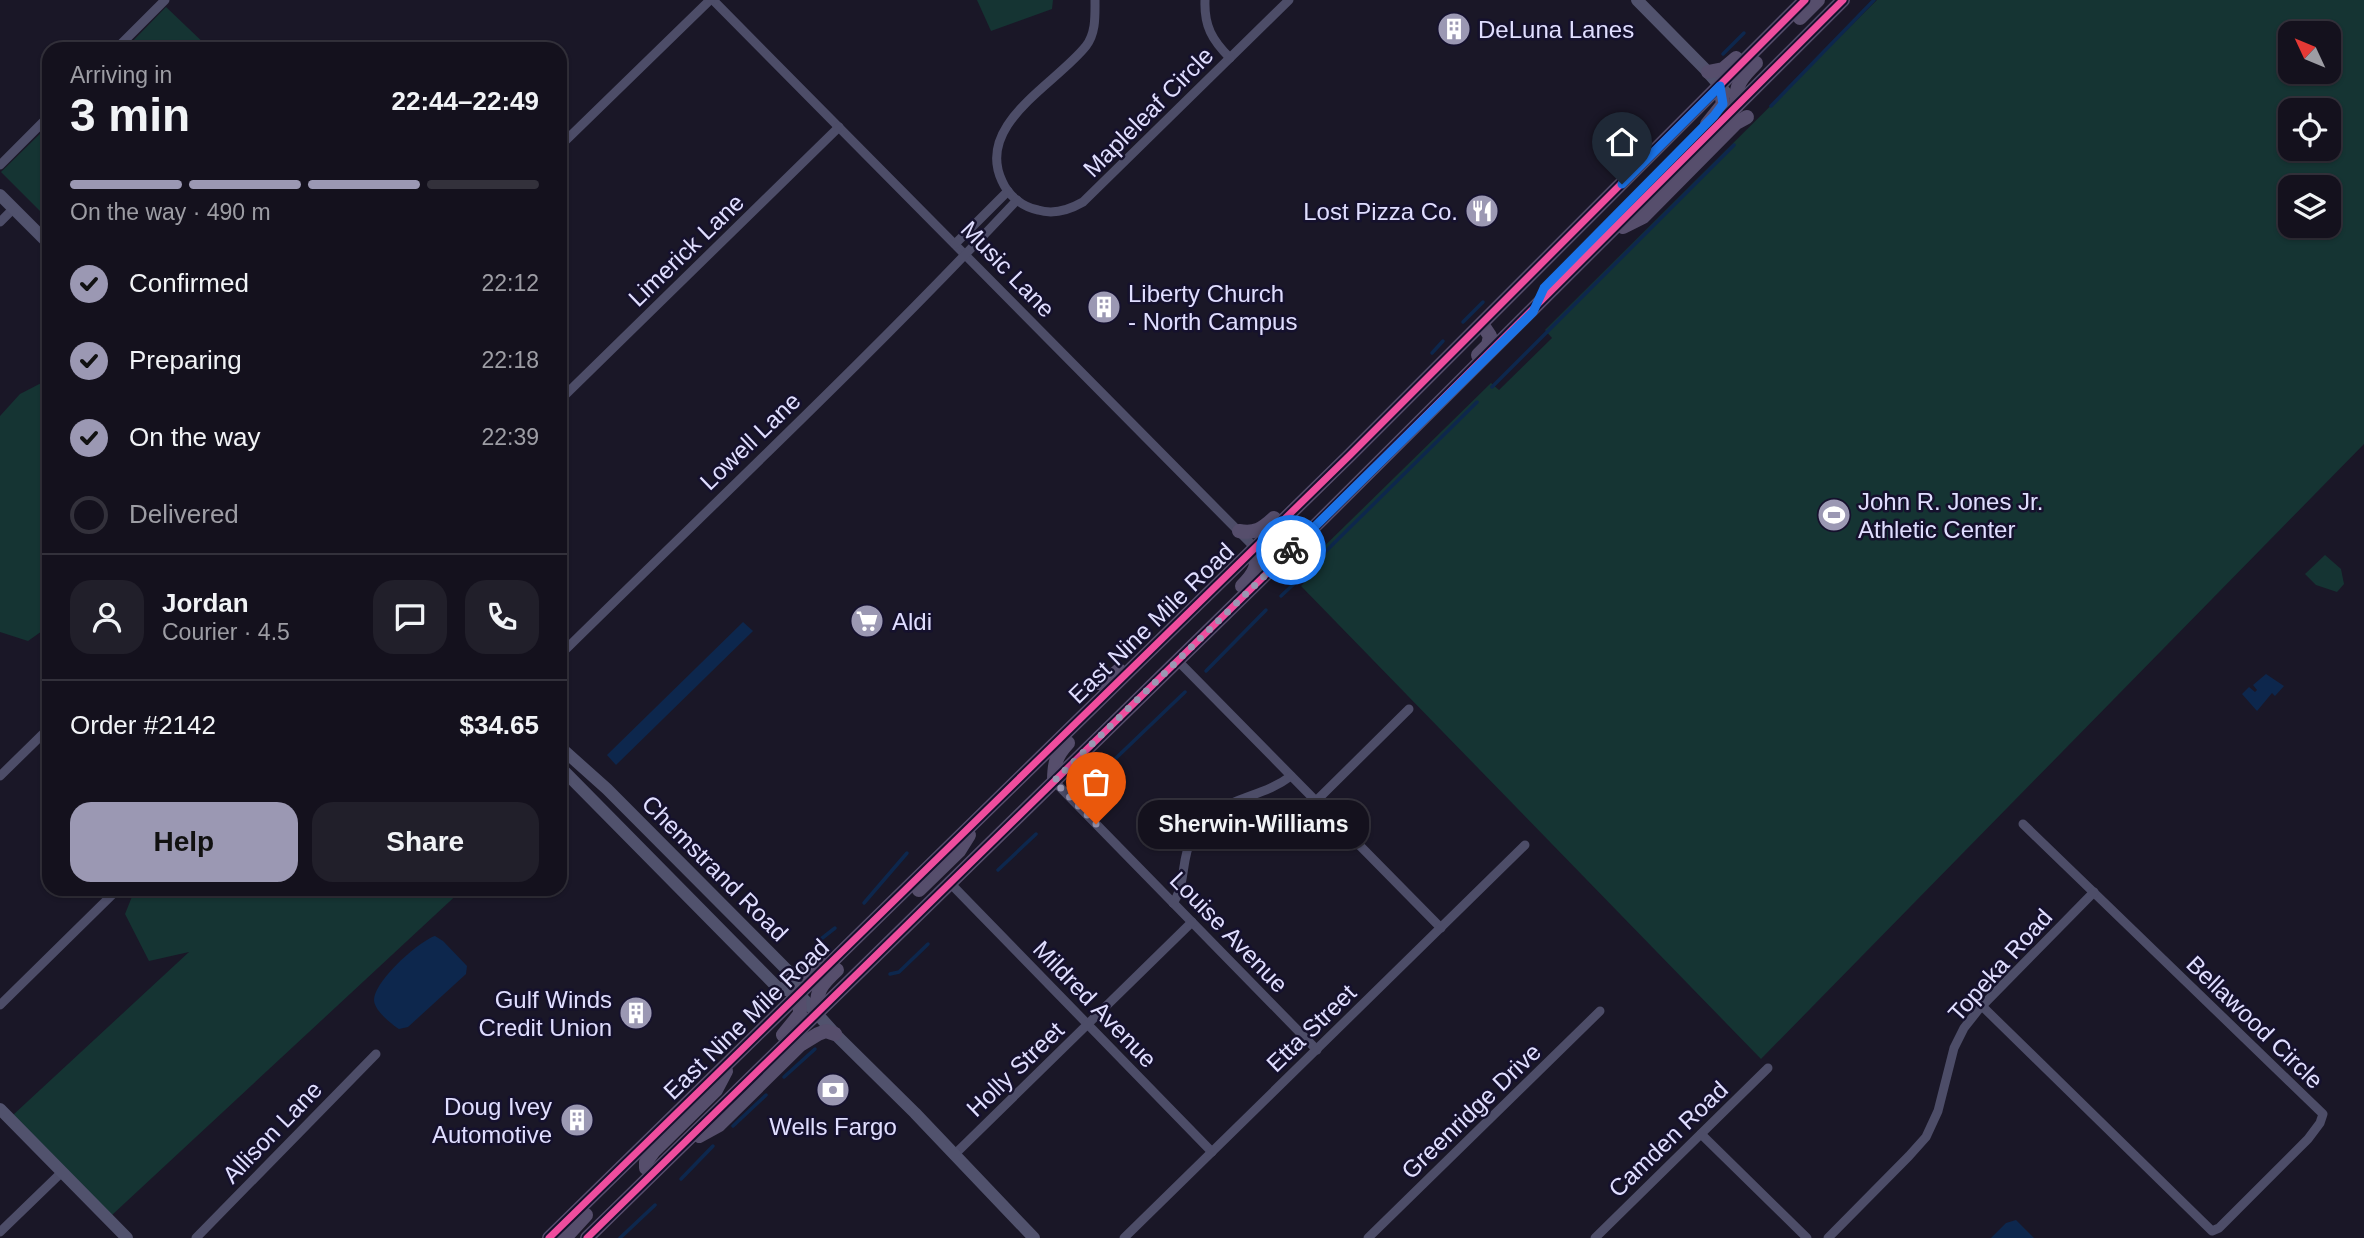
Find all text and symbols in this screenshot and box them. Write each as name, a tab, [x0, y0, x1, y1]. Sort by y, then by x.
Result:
building icon: DeLuna Lanes	[1435, 10, 1473, 48]
place label: DeLuna Lanes	[1478, 16, 1634, 43]
north arrow	[2278, 21, 2342, 84]
map controls	[2278, 21, 2341, 238]
street label: Mapleleaf Circle	[1078, 42, 1218, 182]
text: Arriving in	[70, 62, 172, 88]
text: 22:44–22:49	[392, 86, 539, 116]
text: 3 min	[70, 89, 190, 141]
button: locate	[2278, 98, 2341, 161]
pin	[1592, 112, 1652, 184]
icon: home	[1603, 123, 1641, 161]
button: layers	[2278, 175, 2341, 238]
street label: Limerick Lane	[623, 188, 749, 312]
restaurant icon: Lost Pizza Co.	[1463, 192, 1501, 230]
place label: Lost Pizza Co.	[1303, 198, 1458, 225]
text: On the way · 490 m	[70, 199, 271, 225]
street label: Music Lane	[956, 215, 1060, 323]
icon: check	[70, 265, 108, 303]
text: Confirmed	[129, 268, 249, 298]
text: 22:12	[481, 270, 539, 296]
place label: Liberty Church - North Campus	[1128, 280, 1297, 335]
building icon: Liberty Church - North Campus	[1085, 288, 1123, 326]
icon: check	[70, 342, 108, 380]
text: Preparing	[129, 345, 242, 375]
text: 22:18	[481, 347, 539, 373]
street label: Lowell Lane	[695, 387, 805, 495]
icon: check	[70, 419, 108, 457]
text: On the way	[129, 422, 261, 452]
text: 22:39	[481, 424, 539, 450]
place label: John R. Jones Jr. Athletic Center	[1858, 488, 2043, 543]
sports icon: John R. Jones Jr. Athletic Center	[1815, 496, 1853, 534]
text: Delivered	[129, 499, 239, 529]
courier	[1256, 515, 1326, 585]
icon: bike	[1272, 531, 1310, 569]
street label: East Nine Mile Road	[1063, 537, 1239, 709]
button: person	[70, 580, 144, 654]
button: chat	[373, 580, 447, 654]
button: phone	[465, 580, 539, 654]
text: Jordan	[162, 588, 249, 618]
supermarket icon: Aldi	[848, 602, 886, 640]
place label: Aldi	[892, 608, 932, 635]
text: Courier · 4.5	[162, 619, 290, 645]
text: Order #2142	[70, 710, 216, 740]
text: $34.65	[459, 710, 539, 740]
pin	[1066, 752, 1126, 824]
icon: bag	[1077, 763, 1115, 801]
street label: Chemstrand Road	[637, 790, 793, 946]
callout: Sherwin-Williams	[1138, 800, 1369, 848]
button: Help	[70, 802, 298, 882]
button: Share	[312, 802, 539, 882]
text: Sherwin-Williams	[1158, 811, 1349, 837]
street label: Louise Avenue	[1165, 866, 1293, 998]
street label: Topeka Road	[1943, 903, 2057, 1027]
street label: East Nine Mile Road	[658, 933, 834, 1105]
street label: Mildred Avenue	[1028, 935, 1162, 1073]
street label: Bellawood Circle	[2181, 950, 2329, 1094]
street label: Etta Street	[1261, 979, 1361, 1077]
place label: Gulf Winds Credit Union	[479, 986, 612, 1041]
building icon: Gulf Winds Credit Union	[617, 994, 655, 1032]
street label: Holly Street	[961, 1016, 1069, 1122]
street label: Greenridge Drive	[1396, 1038, 1546, 1184]
bank icon: Wells Fargo	[814, 1071, 852, 1109]
street label: Allison Lane	[217, 1076, 327, 1188]
street label: Camden Road	[1603, 1076, 1733, 1202]
place label: Doug Ivey Automotive	[432, 1093, 552, 1148]
building icon: Doug Ivey Automotive	[558, 1101, 596, 1139]
place label: Wells Fargo	[769, 1113, 897, 1140]

